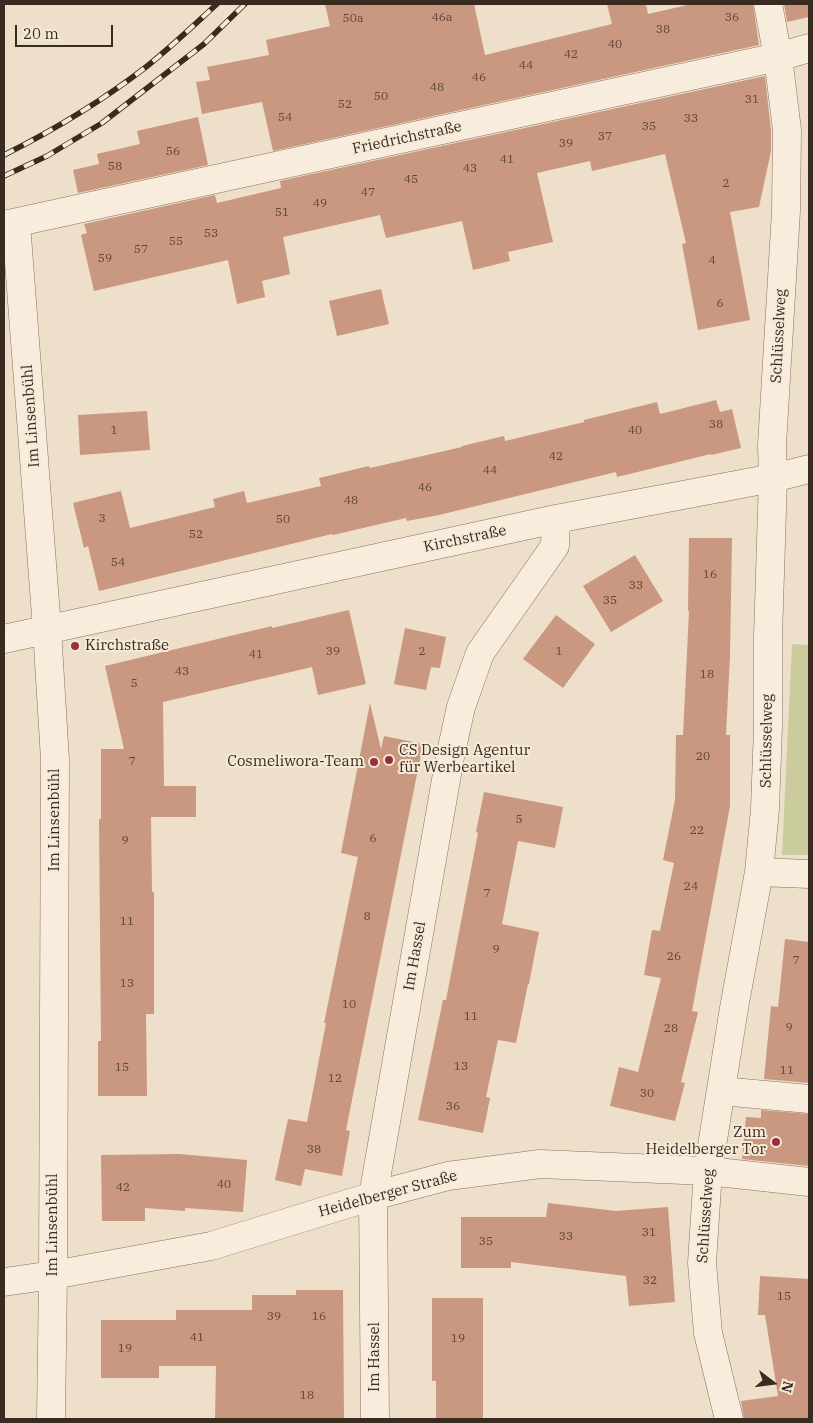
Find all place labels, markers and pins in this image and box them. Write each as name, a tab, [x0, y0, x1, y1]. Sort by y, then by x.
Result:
place label: Kirchstraße	[85, 637, 169, 655]
marker: Kirchstraße	[69, 640, 81, 652]
place label: CS Design Agentur für Werbeartikel	[399, 742, 530, 777]
place label: Cosmeliwora-Team	[227, 753, 364, 771]
marker: CS Design Agentur für Werbeartikel	[383, 754, 395, 766]
marker: Cosmeliwora-Team	[368, 756, 380, 768]
place label: Zum Heidelberger Tor	[646, 1124, 766, 1159]
marker: Zum Heidelberger Tor	[770, 1136, 782, 1148]

